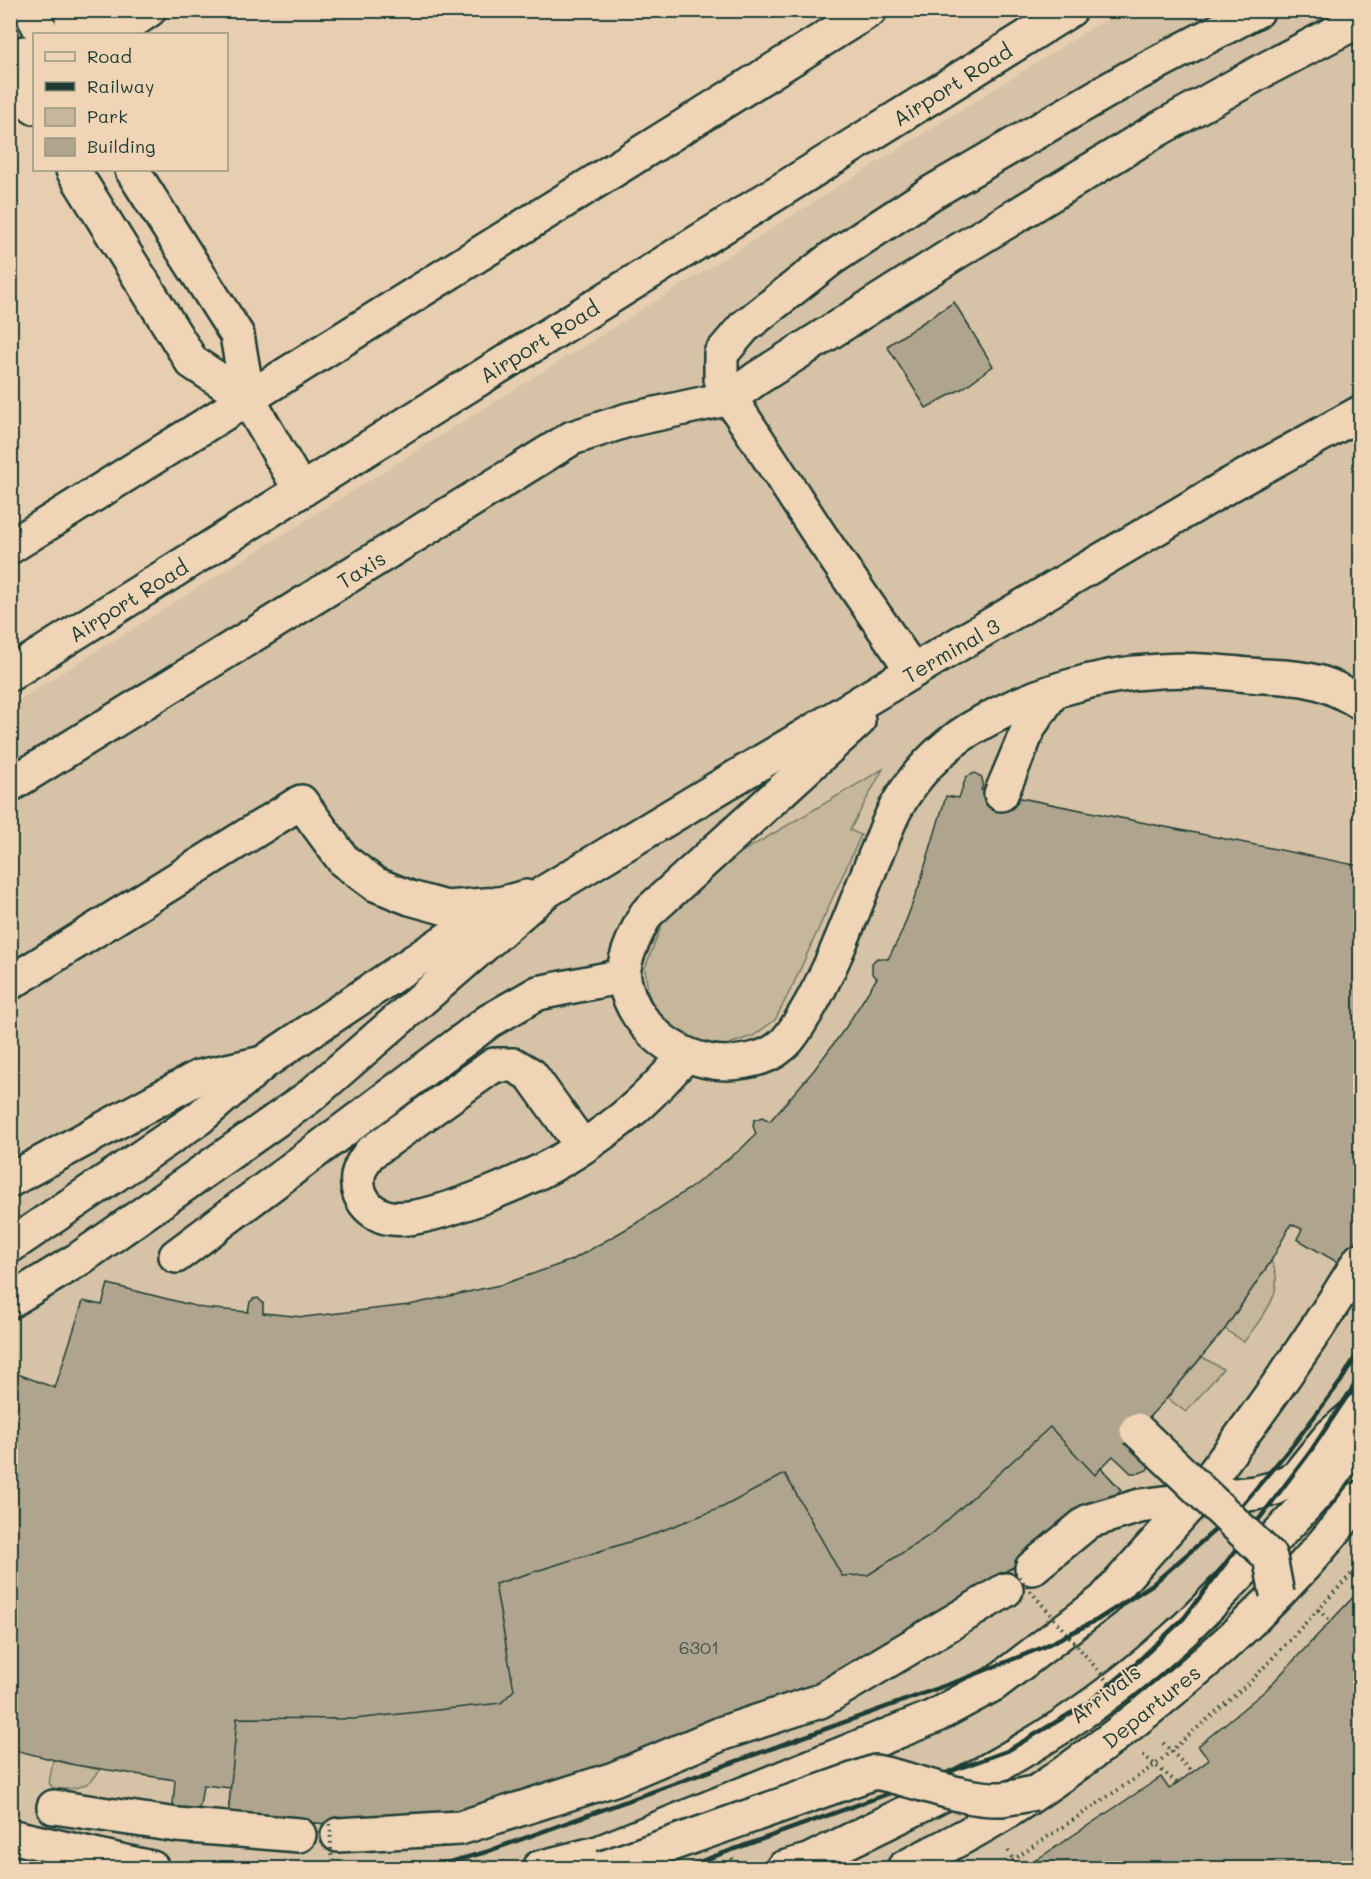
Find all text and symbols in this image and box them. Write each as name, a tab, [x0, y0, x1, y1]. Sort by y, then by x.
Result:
legend	[33, 33, 228, 171]
street label: Airport Road	[887, 37, 1017, 131]
text: Road	[87, 44, 132, 68]
text: Railway	[87, 74, 154, 98]
text: Park	[87, 104, 128, 128]
text: Building	[87, 134, 155, 158]
street label: Airport Road	[474, 294, 604, 388]
street label: Taxis	[332, 544, 390, 594]
street label: Airport Road	[63, 553, 193, 647]
street label: Terminal 3	[898, 611, 1004, 689]
house number: 6301	[679, 1635, 719, 1659]
street label: Arrivals	[1064, 1658, 1146, 1728]
street label: Departures	[1096, 1658, 1206, 1754]

